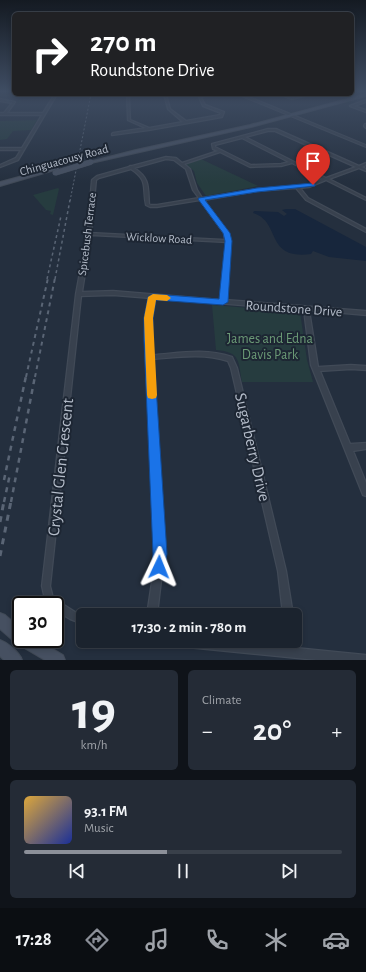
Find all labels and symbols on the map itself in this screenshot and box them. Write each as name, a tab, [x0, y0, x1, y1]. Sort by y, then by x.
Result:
street label: Chinguacousy Road	[18, 142, 110, 179]
pin	[296, 144, 330, 185]
street label: Spicebush Terrace	[76, 192, 98, 276]
street label: Wicklow Road	[126, 230, 192, 246]
street label: Roundstone Drive	[245, 299, 343, 319]
park label: James and Edna Davis Park	[227, 332, 314, 362]
street label: Sugarberry Drive	[231, 391, 273, 504]
street label: Crystal Glen Crescent	[45, 397, 77, 537]
position arrow	[138, 546, 180, 588]
speed limit sign: 30	[12, 596, 64, 648]

